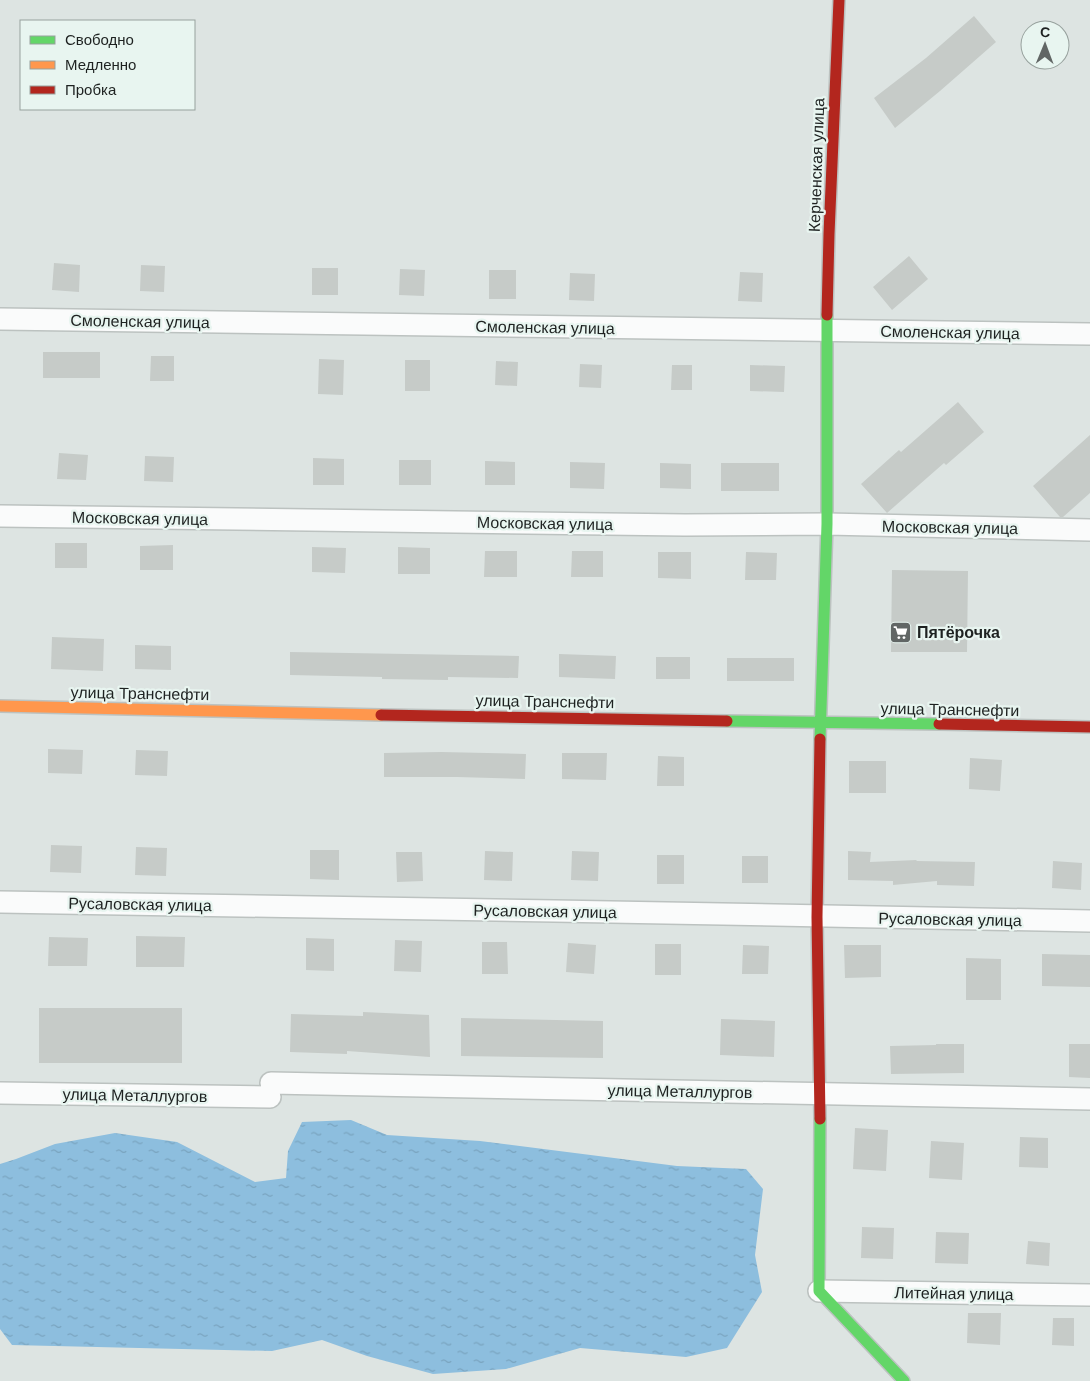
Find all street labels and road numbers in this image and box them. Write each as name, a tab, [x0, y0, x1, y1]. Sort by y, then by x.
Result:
street label: Керченская улица	[806, 98, 827, 232]
street label: Смоленская улица	[70, 312, 210, 331]
street label: Смоленская улица	[475, 318, 615, 337]
street label: Смоленская улица	[880, 323, 1020, 342]
street label: Московская улица	[72, 509, 208, 528]
street label: Московская улица	[477, 514, 613, 533]
street label: Московская улица	[882, 518, 1018, 537]
street label: улица Транснефти	[70, 684, 210, 703]
street label: улица Транснефти	[475, 692, 615, 711]
street label: улица Транснефти	[880, 700, 1020, 719]
street label: Русаловская улица	[68, 895, 212, 914]
street label: Русаловская улица	[473, 902, 617, 921]
street label: Русаловская улица	[878, 910, 1022, 929]
street label: улица Металлургов	[608, 1082, 752, 1101]
street label: улица Металлургов	[63, 1086, 207, 1105]
street label: Литейная улица	[894, 1284, 1014, 1303]

